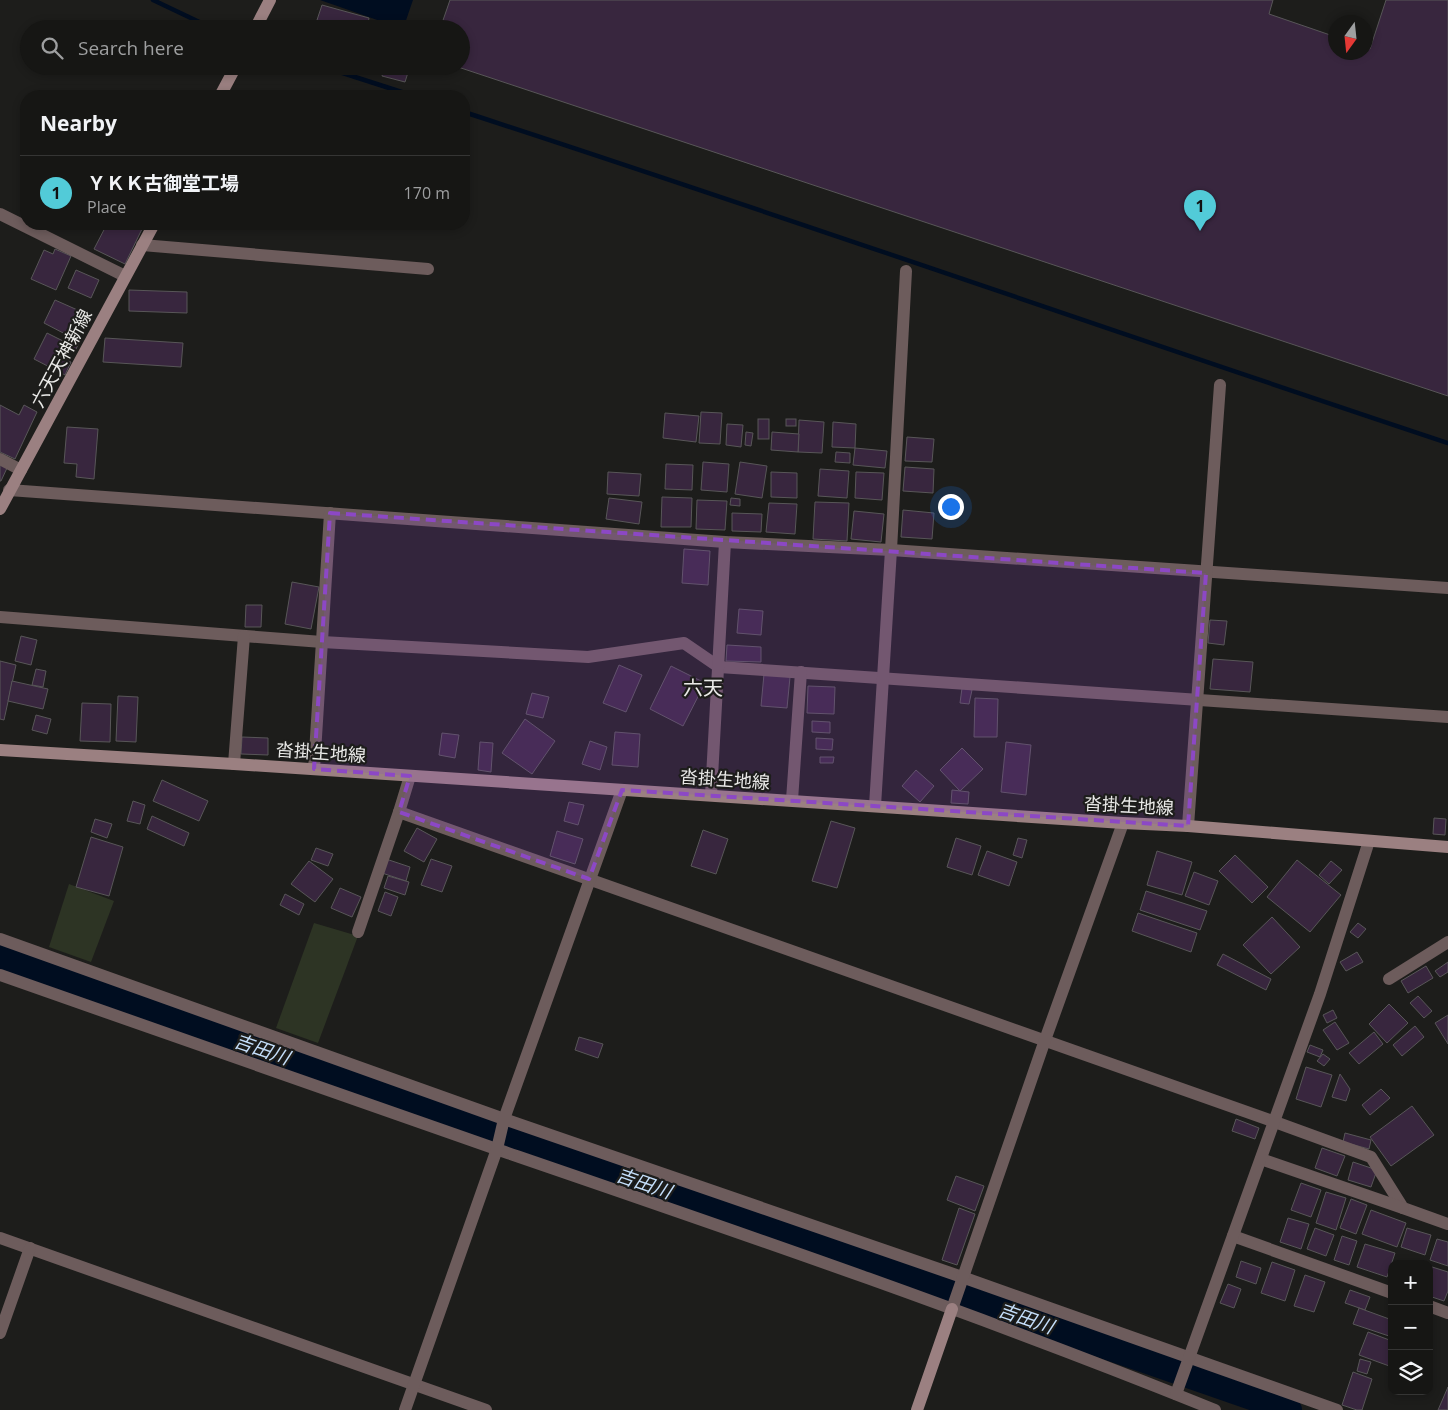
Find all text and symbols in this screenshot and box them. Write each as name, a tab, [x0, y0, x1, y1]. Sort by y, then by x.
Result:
north arrow	[1328, 15, 1373, 60]
search box	[20, 20, 470, 75]
icon: search	[38, 34, 66, 62]
text: Search here	[78, 35, 184, 61]
text: Nearby	[40, 109, 117, 137]
text: ＹＫＫ古御堂工場	[87, 170, 239, 196]
text: 1	[51, 182, 61, 204]
text: 170 m	[404, 182, 450, 204]
pin: 1	[1184, 190, 1216, 231]
text: Place	[87, 196, 126, 218]
street label: 六天天神新線	[25, 305, 97, 411]
your location	[938, 494, 964, 520]
district label: 六天	[683, 674, 723, 701]
street label: 沓掛生地線	[275, 737, 367, 767]
street label: 沓掛生地線	[679, 764, 771, 794]
street label: 沓掛生地線	[1083, 791, 1175, 819]
water label: 吉田川	[231, 1027, 295, 1071]
water label: 吉田川	[613, 1161, 677, 1205]
map controls	[1388, 1260, 1433, 1395]
button: +	[1388, 1260, 1433, 1305]
water label: 吉田川	[995, 1296, 1059, 1340]
button: −	[1388, 1305, 1433, 1350]
button: layers	[1388, 1350, 1433, 1395]

